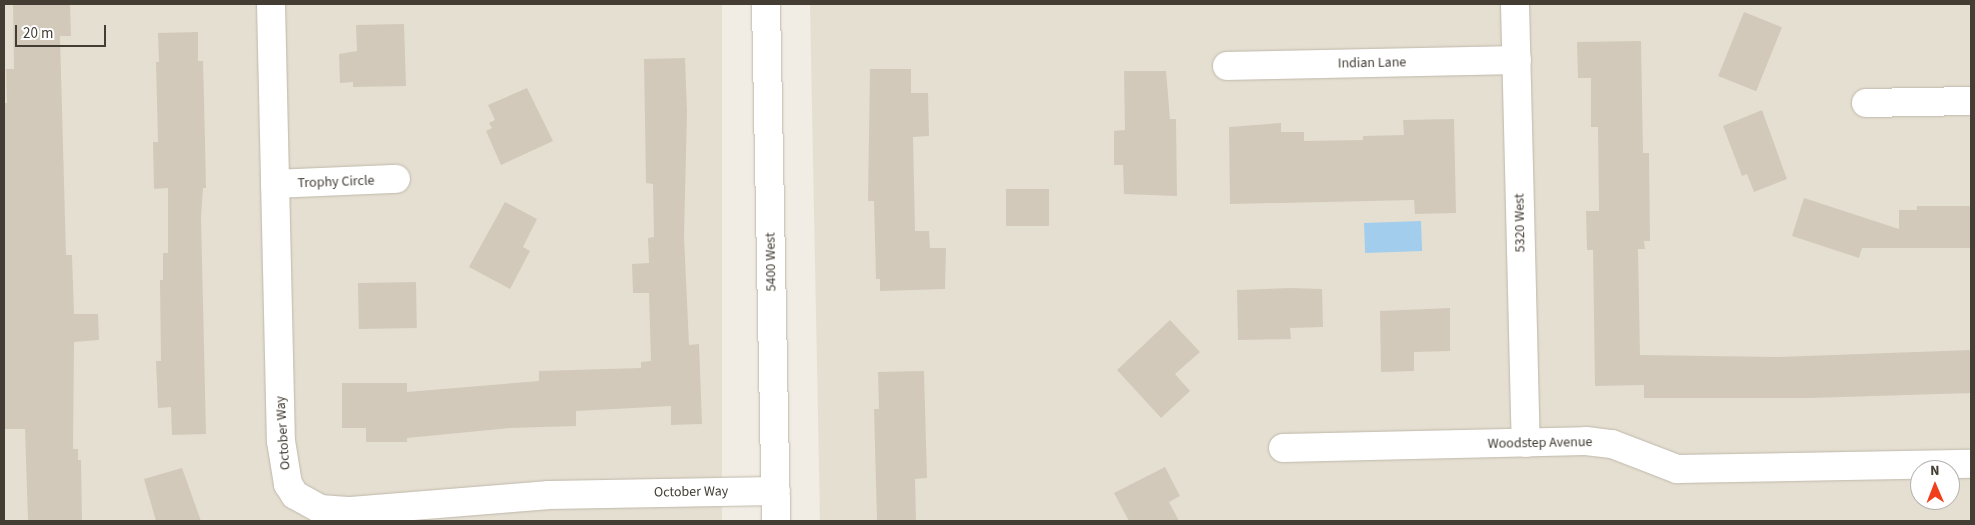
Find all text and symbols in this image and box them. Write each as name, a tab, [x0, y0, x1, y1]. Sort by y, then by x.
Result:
scale bar	[18, 15, 109, 47]
text: 20 m	[23, 23, 53, 44]
street label: Indian Lane	[1338, 54, 1406, 72]
street label: Trophy Circle	[297, 172, 375, 192]
street label: 5320 West	[1511, 193, 1529, 253]
street label: 5400 West	[762, 232, 780, 292]
street label: October Way	[272, 395, 294, 471]
street label: Woodstep Avenue	[1487, 434, 1593, 452]
north arrow	[1910, 460, 1960, 510]
text: N	[1930, 461, 1940, 481]
street label: October Way	[654, 483, 728, 501]

